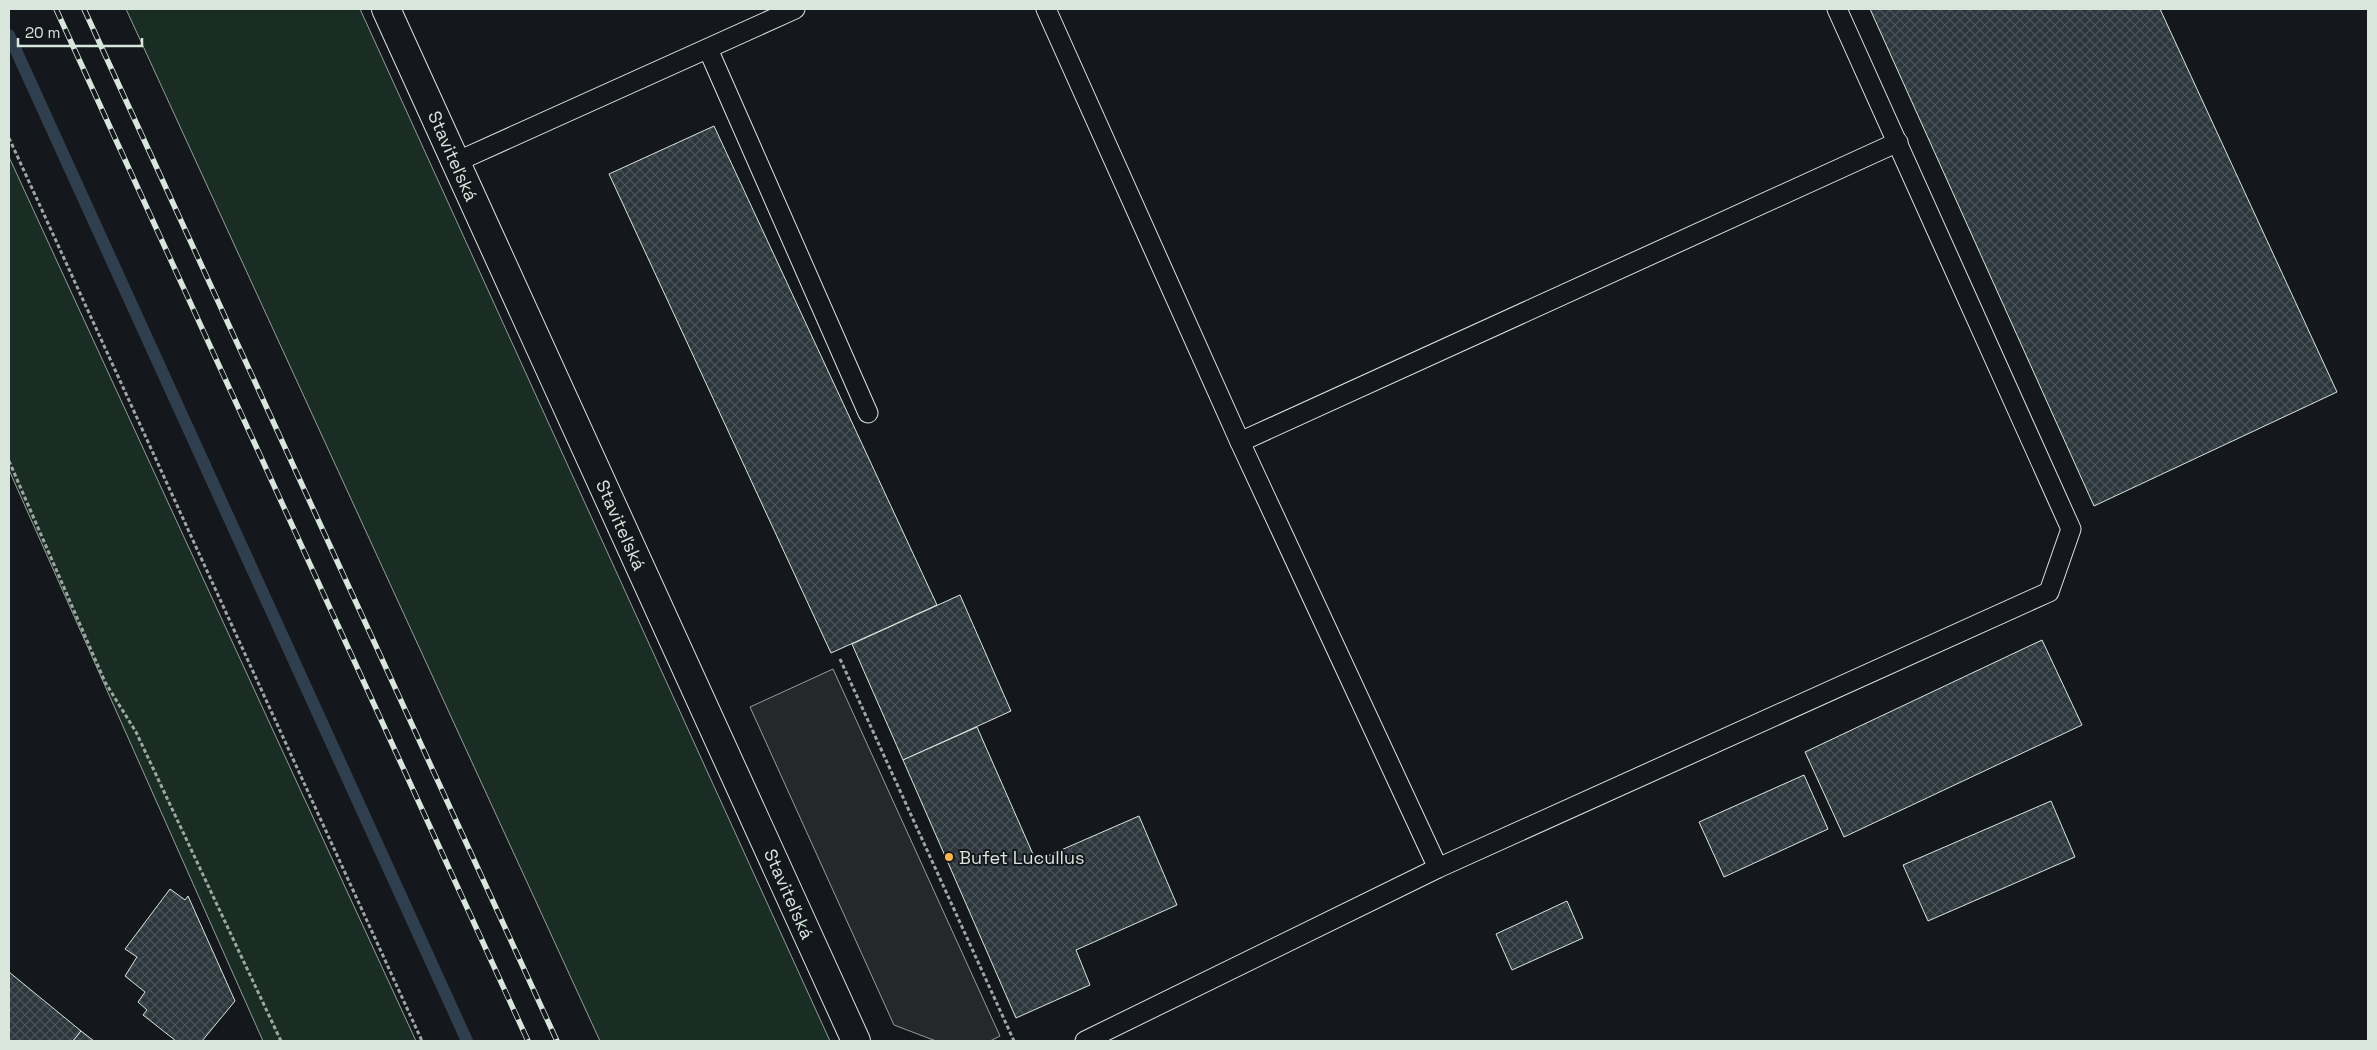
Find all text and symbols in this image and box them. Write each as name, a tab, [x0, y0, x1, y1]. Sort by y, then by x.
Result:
scale bar	[18, 15, 141, 47]
text: 20 m	[25, 23, 60, 42]
street label: Staviteľská	[423, 107, 483, 205]
street label: Staviteľská	[591, 476, 651, 574]
street label: Staviteľská	[759, 845, 819, 943]
place label: Bufet Lucullus	[959, 846, 1085, 869]
marker: Bufet Lucullus	[943, 851, 955, 863]

